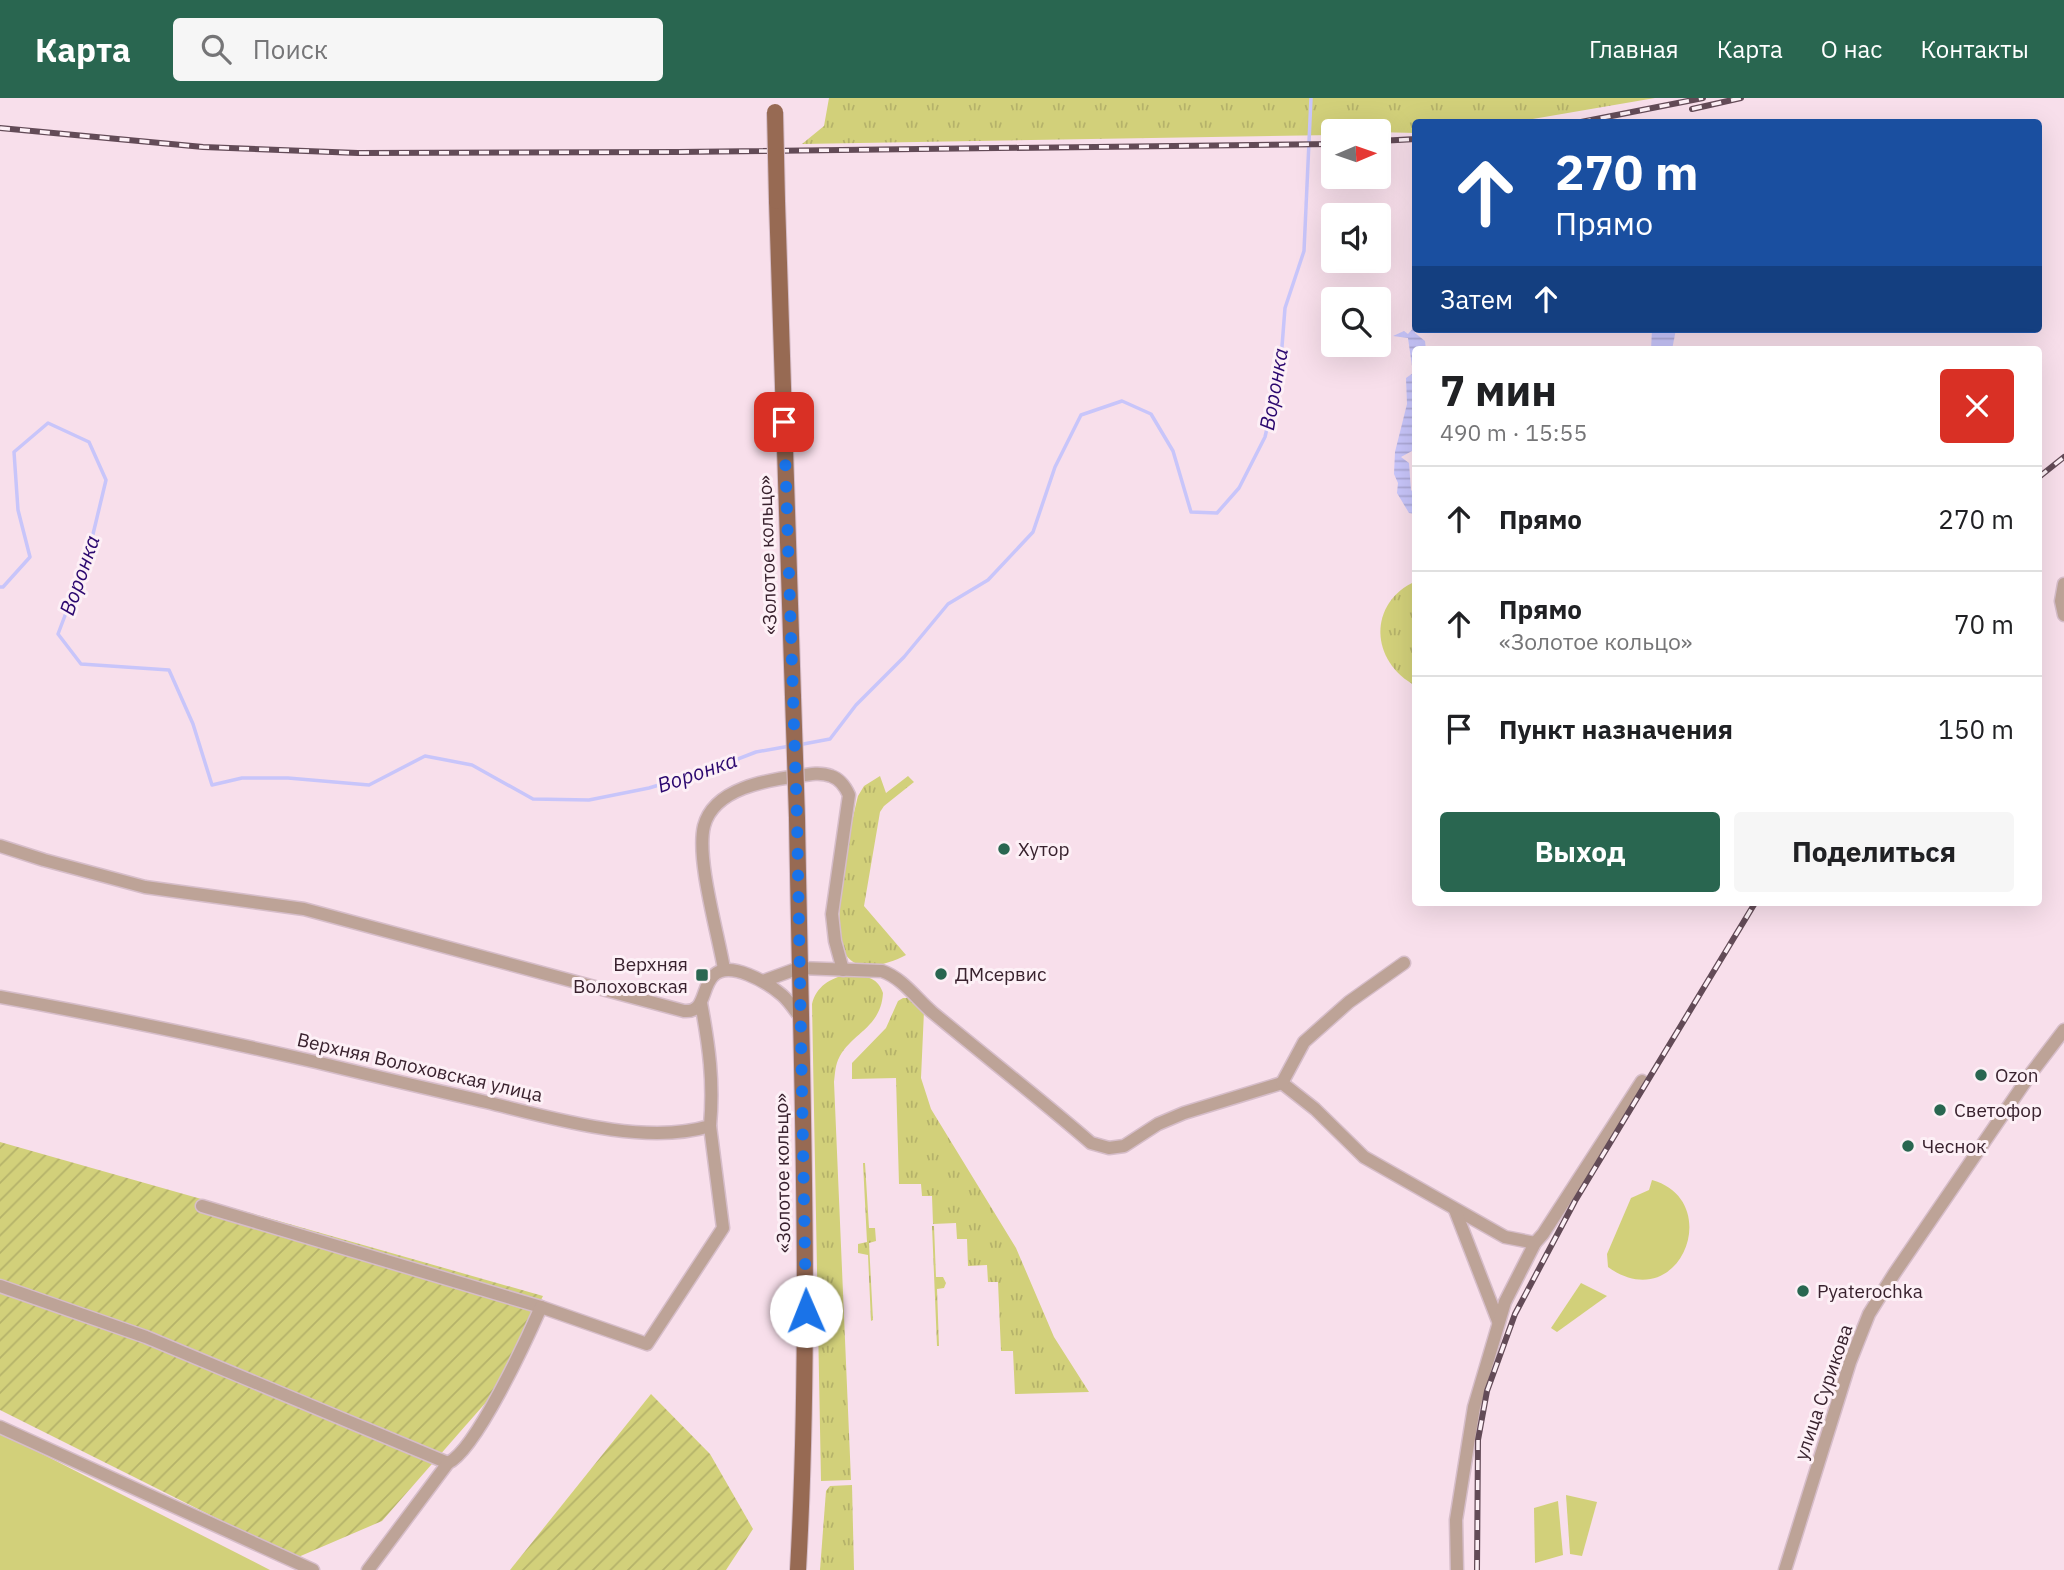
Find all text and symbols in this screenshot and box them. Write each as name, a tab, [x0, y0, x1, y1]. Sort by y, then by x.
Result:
search box	[173, 18, 663, 81]
text: Карта	[35, 28, 131, 71]
icon: search	[197, 30, 235, 68]
text: Поиск	[253, 32, 328, 66]
text: Главная	[1589, 33, 1679, 65]
text: Карта	[1717, 33, 1783, 65]
text: О нас	[1821, 33, 1882, 65]
text: Контакты	[1920, 33, 2029, 65]
north arrow	[1321, 119, 1391, 189]
map controls	[1321, 119, 1391, 357]
text: 270 m	[1555, 140, 1699, 203]
icon: ahead	[1440, 147, 1531, 238]
text: Прямо	[1555, 202, 1653, 244]
button: sound	[1321, 203, 1391, 273]
icon: ahead	[1527, 280, 1565, 318]
text: Затем	[1440, 282, 1513, 316]
button: search	[1321, 287, 1391, 357]
water label: Воронка	[1252, 346, 1294, 432]
text: 7 мин	[1440, 363, 1557, 418]
button: close	[1940, 369, 2014, 443]
pin	[754, 392, 814, 452]
icon: arrive	[765, 403, 803, 441]
text: 490 m · 15:55	[1440, 417, 1587, 447]
street label: «Золотое кольцо»	[752, 474, 782, 635]
icon: ahead	[1440, 500, 1478, 538]
text: Прямо	[1499, 502, 1582, 536]
text: 270 m	[1938, 502, 2014, 536]
water label: Воронка	[52, 531, 106, 619]
text: Прямо	[1499, 592, 1582, 626]
icon: ahead	[1440, 605, 1478, 643]
text: 70 m	[1954, 607, 2014, 641]
text: «Золотое кольцо»	[1499, 626, 1692, 656]
icon: arrive	[1440, 710, 1478, 748]
text: Пункт назначения	[1499, 712, 1733, 746]
text: 150 m	[1938, 712, 2014, 746]
water label: Воронка	[653, 745, 741, 799]
button: Выход	[1440, 812, 1720, 892]
button: Поделиться	[1734, 812, 2014, 892]
place label: Хутор	[1018, 837, 1069, 861]
marker: Хутор	[996, 841, 1012, 857]
place label: Верхняя Волоховская	[573, 952, 688, 998]
place label: ДМсервис	[955, 962, 1047, 986]
marker: ДМсервис	[933, 966, 949, 982]
marker: Верхняя Волоховская	[694, 967, 710, 983]
street label: Верхняя Волоховская улица	[295, 1027, 545, 1107]
place label: Ozon	[1995, 1063, 2039, 1087]
marker: Ozon	[1973, 1067, 1989, 1083]
street label: «Золотое кольцо»	[769, 1093, 795, 1253]
place label: Светофор	[1954, 1098, 2042, 1122]
marker: Светофор	[1932, 1102, 1948, 1118]
place label: Чеснок	[1922, 1134, 1987, 1158]
marker: Чеснок	[1900, 1138, 1916, 1154]
position arrow	[769, 1274, 843, 1348]
place label: Pyaterochka	[1817, 1279, 1923, 1303]
marker: Pyaterochka	[1795, 1283, 1811, 1299]
street label: улица Сурикова	[1789, 1321, 1857, 1463]

